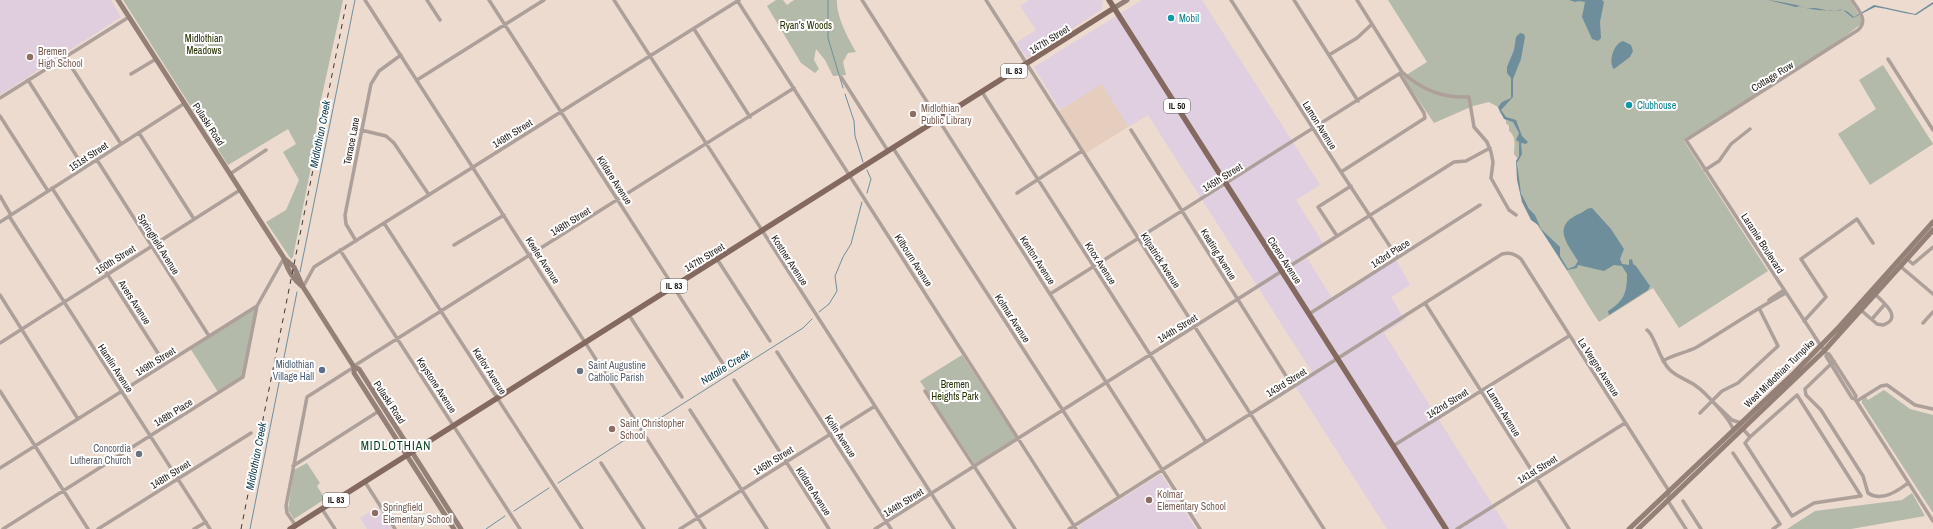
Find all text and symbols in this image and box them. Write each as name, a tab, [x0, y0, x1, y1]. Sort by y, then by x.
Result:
place label: Mobil	[1179, 12, 1199, 25]
marker: Mobil	[1166, 13, 1176, 23]
park label: Ryan's Woods	[780, 19, 832, 32]
street label: 147th Street	[1027, 22, 1072, 57]
park label: Midlothian Meadows	[185, 32, 223, 57]
place label: Bremen High School	[38, 45, 83, 70]
marker: Bremen High School	[25, 52, 35, 62]
street label: Cottage Row	[1749, 58, 1796, 94]
road number: IL 83	[1001, 64, 1027, 78]
water label: Midlothian Creek	[307, 98, 334, 169]
road number: IL 50	[1164, 99, 1190, 113]
street label: Lamon Avenue	[1300, 99, 1340, 152]
place label: Clubhouse	[1637, 99, 1677, 112]
street label: Pulaski Road	[190, 100, 227, 148]
marker: Clubhouse	[1624, 100, 1634, 110]
place label: Midlothian Public Library	[921, 102, 972, 127]
marker: Midlothian Public Library	[908, 109, 918, 119]
street label: Terrace Lane	[341, 116, 363, 166]
street label: 149th Street	[490, 116, 535, 151]
street label: 151st Street	[66, 139, 111, 174]
street label: Kildare Avenue	[594, 153, 635, 207]
street label: 145th Street	[1200, 160, 1245, 195]
street label: 148th Street	[548, 204, 593, 239]
street label: Springfield Avenue	[135, 211, 183, 277]
street label: Laramie Boulevard	[1738, 211, 1787, 276]
street label: Keating Avenue	[1198, 226, 1240, 283]
street label: Kilpatrick Avenue	[1138, 230, 1184, 291]
street label: Kilbourn Avenue	[892, 232, 936, 289]
street label: Kostner Avenue	[768, 233, 811, 288]
street label: Kenton Avenue	[1017, 233, 1058, 287]
street label: Keeler Avenue	[523, 234, 563, 286]
street label: Cicero Avenue	[1265, 234, 1305, 287]
street label: 143rd Place	[1368, 236, 1413, 271]
street label: 147th Street	[682, 240, 727, 275]
street label: Knox Avenue	[1082, 240, 1119, 287]
street label: 150th Street	[93, 242, 138, 277]
street label: Avers Avenue	[115, 277, 154, 327]
road number: IL 83	[661, 279, 687, 293]
street label: Kolmar Avenue	[992, 291, 1033, 345]
street label: 144th Street	[1155, 311, 1200, 346]
street label: La Vergne Avenue	[1575, 336, 1622, 399]
street label: West Midlothian Turnpike	[1741, 336, 1818, 410]
street label: Hamlin Avenue	[95, 341, 136, 395]
street label: 149th Street	[133, 344, 178, 379]
street label: Karlov Avenue	[470, 346, 510, 397]
water label: Natalie Creek	[698, 346, 753, 388]
street label: Keystone Avenue	[414, 355, 460, 416]
place label: Midlothian Village Hall	[273, 358, 314, 383]
place label: Saint Augustine Catholic Parish	[588, 359, 646, 384]
marker: Midlothian Village Hall	[317, 365, 327, 375]
street label: 143rd Street	[1264, 365, 1309, 400]
marker: Saint Augustine Catholic Parish	[575, 366, 585, 376]
street label: Pulaski Road	[371, 378, 408, 426]
park label: Bremen Heights Park	[931, 378, 980, 403]
street label: 142nd Street	[1424, 385, 1471, 421]
street label: Lamon Avenue	[1484, 386, 1524, 439]
street label: 148th Place	[151, 395, 195, 429]
street label: Kolin Avenue	[822, 413, 859, 460]
place label: Saint Christopher School	[620, 417, 685, 442]
water label: Midlothian Creek	[243, 420, 270, 491]
marker: Saint Christopher School	[607, 424, 617, 434]
district label: MIDLOTHIAN	[361, 438, 431, 454]
place label: Concordia Lutheran Church	[70, 442, 131, 467]
street label: 145th Street	[751, 443, 796, 478]
marker: Concordia Lutheran Church	[134, 449, 144, 459]
street label: 141st Street	[1515, 452, 1560, 487]
street label: 148th Street	[148, 457, 193, 492]
street label: Kildare Avenue	[793, 464, 834, 518]
street label: 144th Street	[881, 485, 926, 520]
place label: Kolmar Elementary School	[1157, 488, 1226, 513]
road number: IL 83	[323, 493, 349, 507]
marker: Kolmar Elementary School	[1144, 495, 1154, 505]
place label: Springfield Elementary School	[383, 501, 452, 526]
marker: Springfield Elementary School	[370, 508, 380, 518]

